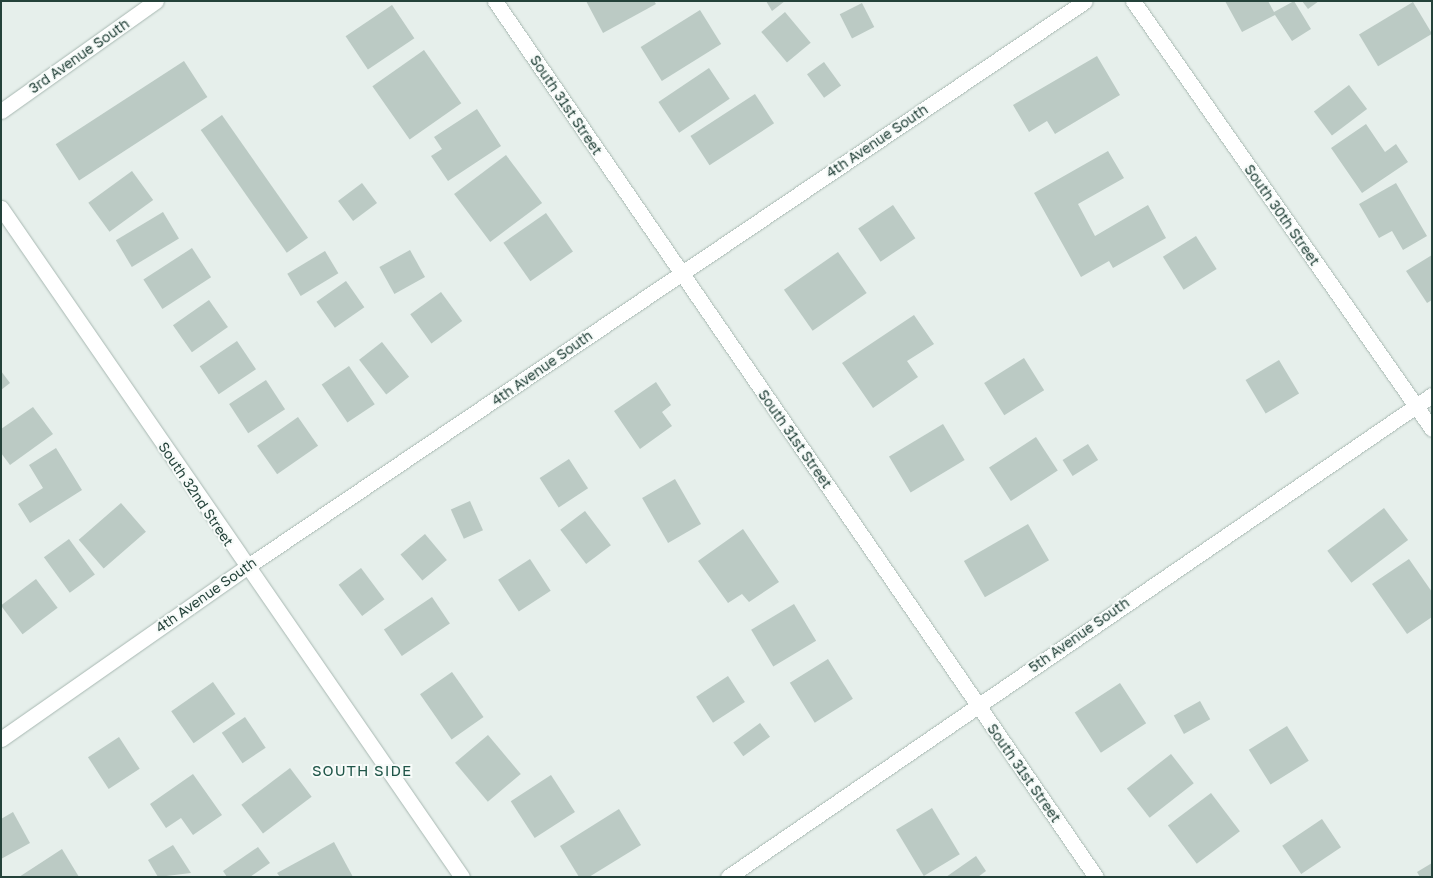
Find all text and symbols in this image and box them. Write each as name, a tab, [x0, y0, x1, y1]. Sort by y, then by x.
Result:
street label: 3rd Avenue South	[26, 15, 132, 97]
street label: South 31st Street	[526, 52, 606, 158]
street label: 4th Avenue South	[823, 101, 931, 181]
street label: South 30th Street	[1241, 161, 1323, 269]
street label: 4th Avenue South	[488, 327, 596, 409]
street label: South 31st Street	[755, 386, 835, 492]
street label: South 32nd Street	[155, 439, 237, 549]
street label: 4th Avenue South	[152, 554, 260, 636]
street label: 5th Avenue South	[1026, 594, 1132, 676]
street label: South 31st Street	[984, 720, 1064, 826]
district label: SOUTH SIDE	[311, 762, 413, 780]

